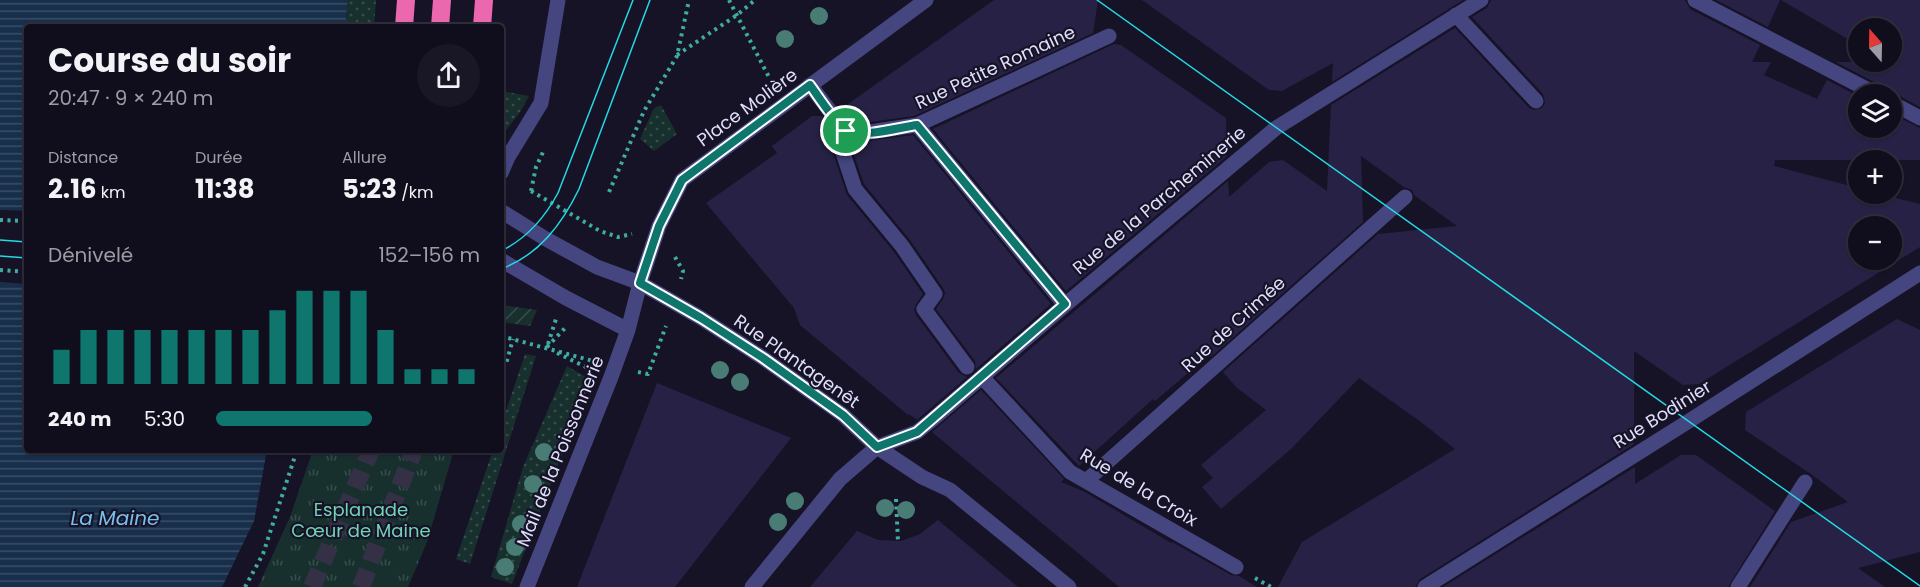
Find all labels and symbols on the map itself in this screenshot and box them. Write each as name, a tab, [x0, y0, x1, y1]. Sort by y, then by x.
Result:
north arrow	[1848, 18, 1902, 72]
street label: Rue Petite Romaine	[911, 19, 1079, 115]
street label: Place Molière	[692, 62, 802, 152]
pin	[820, 105, 871, 156]
street label: Rue de la Parcheminerie	[1067, 120, 1251, 280]
street label: Rue de Crimée	[1175, 270, 1291, 378]
street label: Rue Plantagenêt	[729, 308, 865, 414]
street label: Mail de la Poissonnerie	[510, 352, 610, 550]
street label: Rue Bodinier	[1608, 374, 1716, 454]
street label: Rue de la Croix	[1075, 442, 1203, 532]
park label: Esplanade Cœur de Maine	[291, 497, 431, 543]
water label: La Maine	[71, 504, 159, 532]

